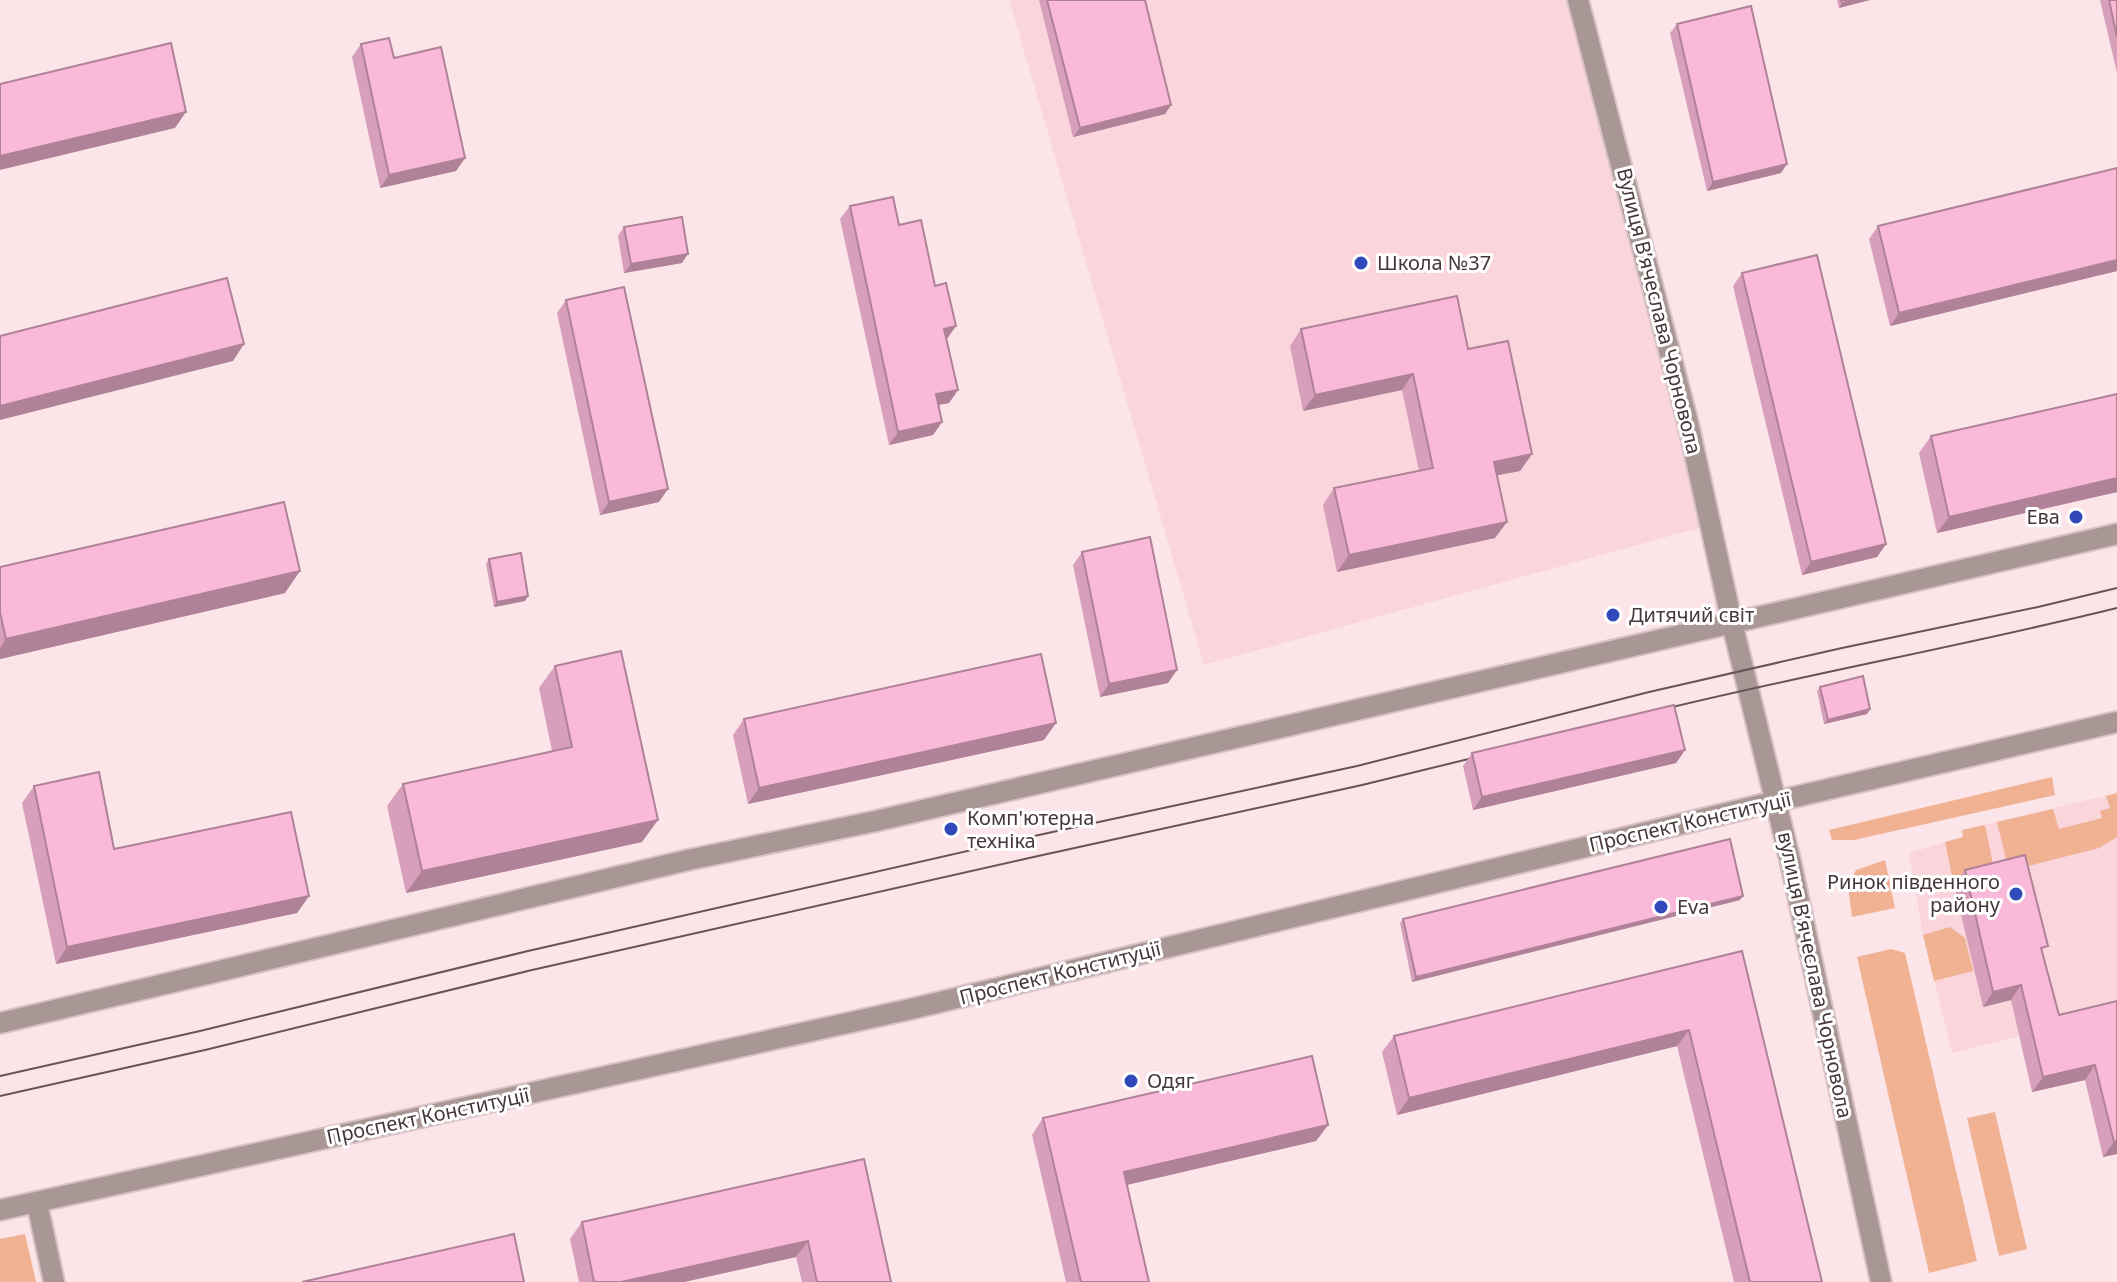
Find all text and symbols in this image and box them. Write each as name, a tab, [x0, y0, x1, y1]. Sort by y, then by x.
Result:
street label: Вулиця Вʼячеслава Чорновола	[1611, 165, 1708, 457]
place label: Школа №37	[1377, 249, 1491, 276]
marker: Школа №37	[1352, 254, 1370, 272]
place label: Ева	[2026, 503, 2060, 530]
marker: Ева	[2067, 508, 2085, 526]
place label: Дитячий світ	[1629, 601, 1754, 628]
marker: Дитячий світ	[1604, 606, 1622, 624]
street label: Проспект Конституції	[1586, 785, 1794, 858]
place label: Комп'ютерна техніка	[967, 804, 1094, 854]
marker: Комп'ютерна техніка	[942, 820, 960, 838]
street label: вулиця Вʼячеслава Чорновола	[1772, 829, 1859, 1121]
place label: Ринок південного району	[1827, 868, 2001, 918]
marker: Ринок південного району	[2007, 885, 2025, 903]
place label: Eva	[1677, 893, 1710, 920]
marker: Eva	[1652, 898, 1670, 916]
street label: Проспект Конституції	[956, 934, 1163, 1011]
place label: Одяг	[1147, 1067, 1195, 1094]
marker: Одяг	[1122, 1072, 1140, 1090]
street label: Проспект Конституції	[324, 1081, 532, 1150]

